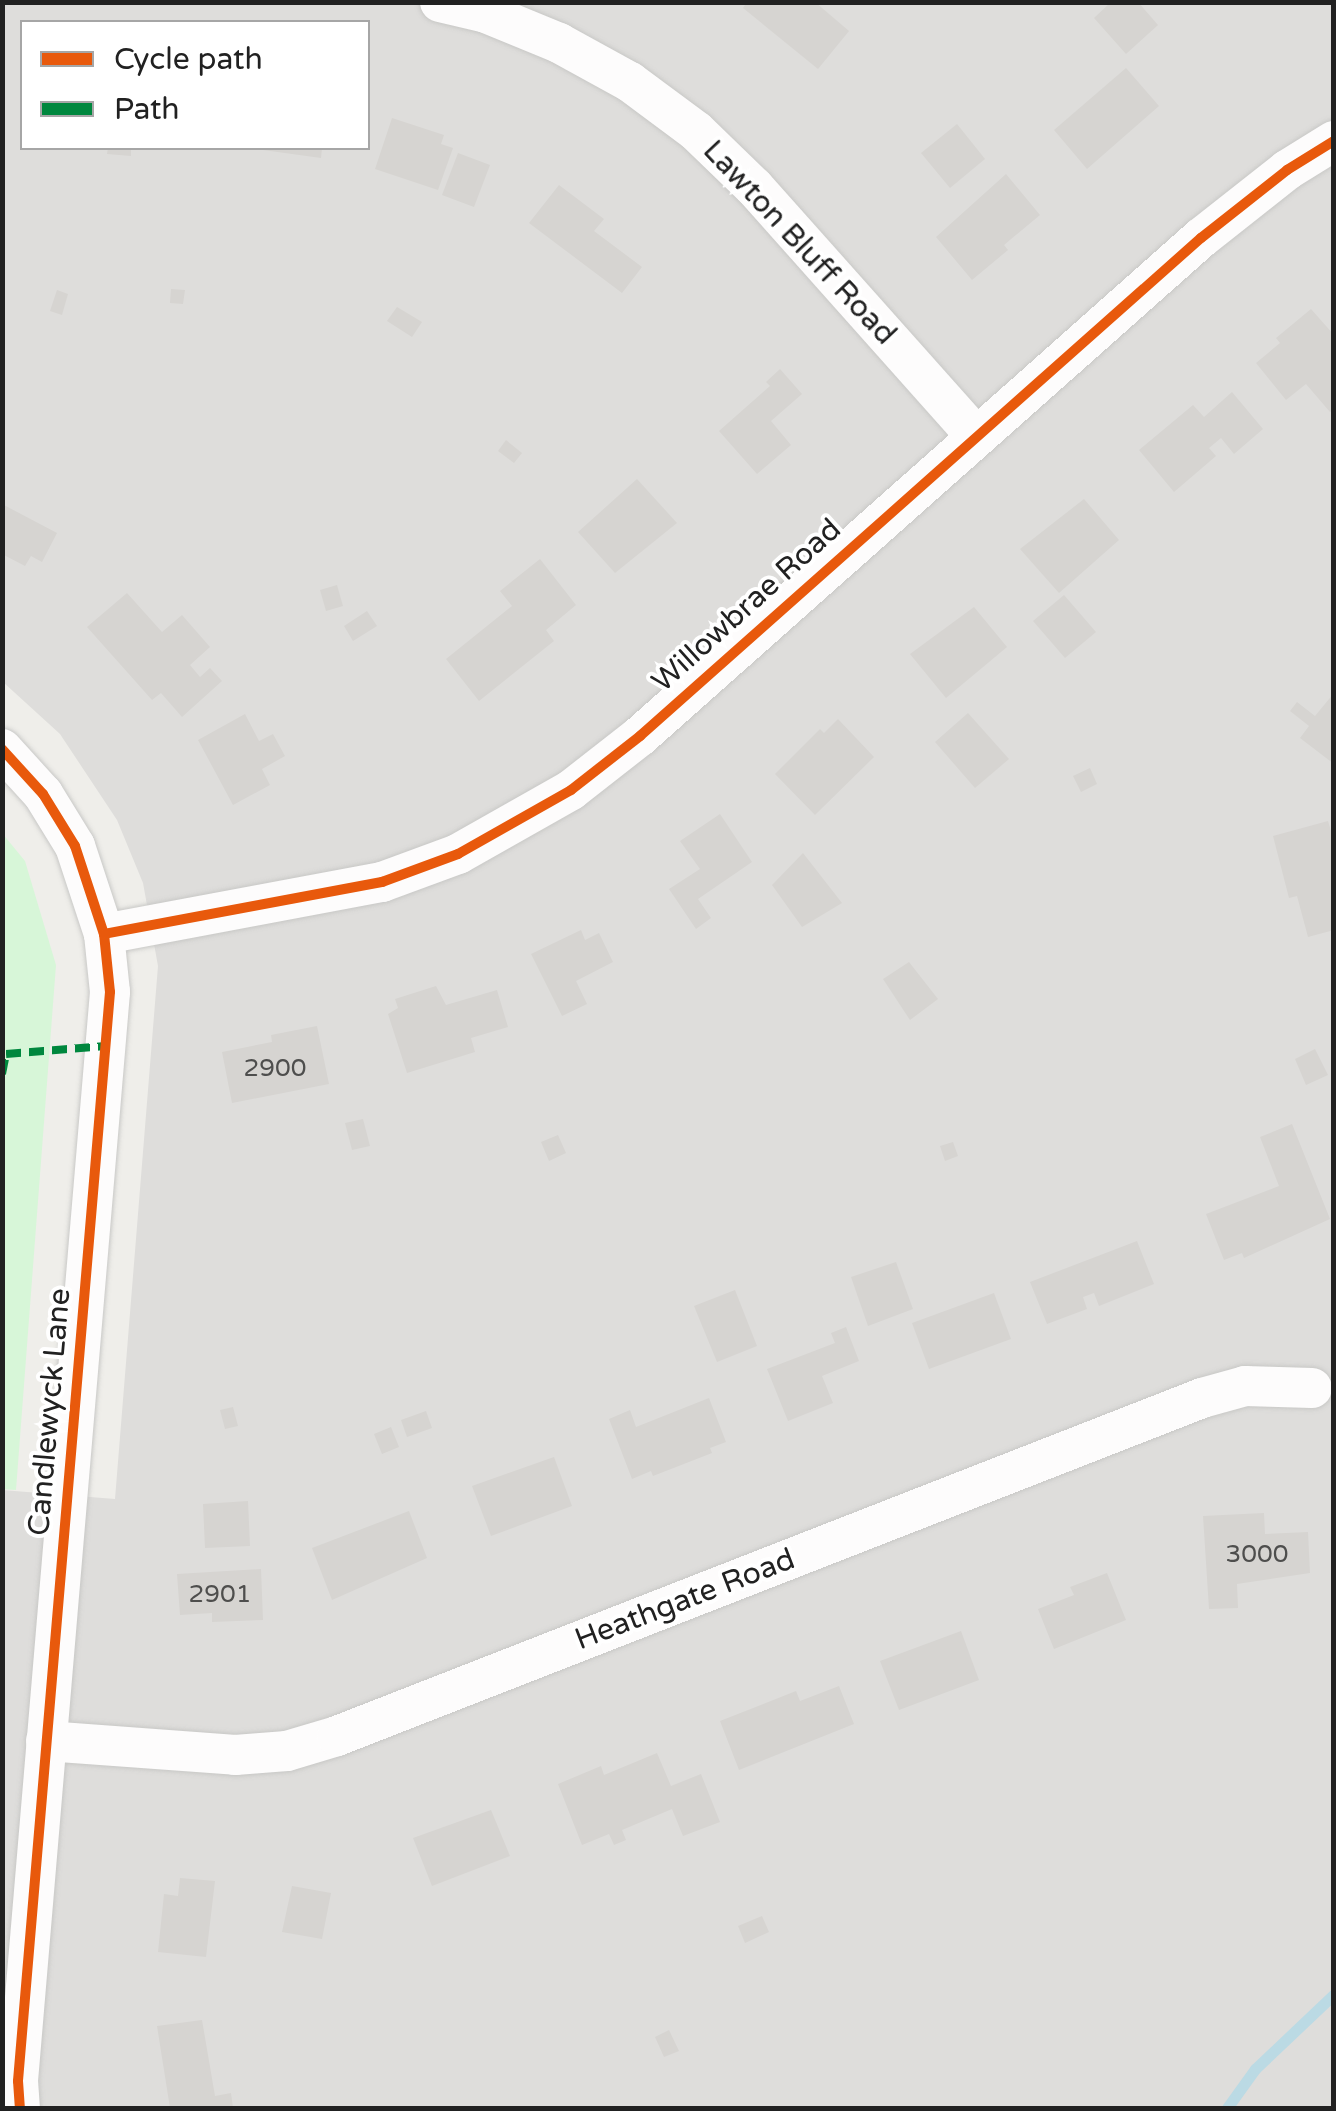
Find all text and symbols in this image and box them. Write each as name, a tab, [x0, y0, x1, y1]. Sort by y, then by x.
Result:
legend	[20, 20, 370, 150]
text: Cycle path	[114, 41, 263, 78]
text: Path	[114, 91, 180, 128]
street label: Lawton Bluff Road	[695, 133, 903, 353]
street label: Willowbrae Road	[645, 512, 849, 700]
house number: 2900	[244, 1053, 306, 1083]
street label: Candlewyck Lane	[21, 1287, 79, 1537]
house number: 3000	[1226, 1539, 1288, 1569]
street label: Heathgate Road	[570, 1542, 800, 1658]
house number: 2901	[189, 1579, 251, 1609]

